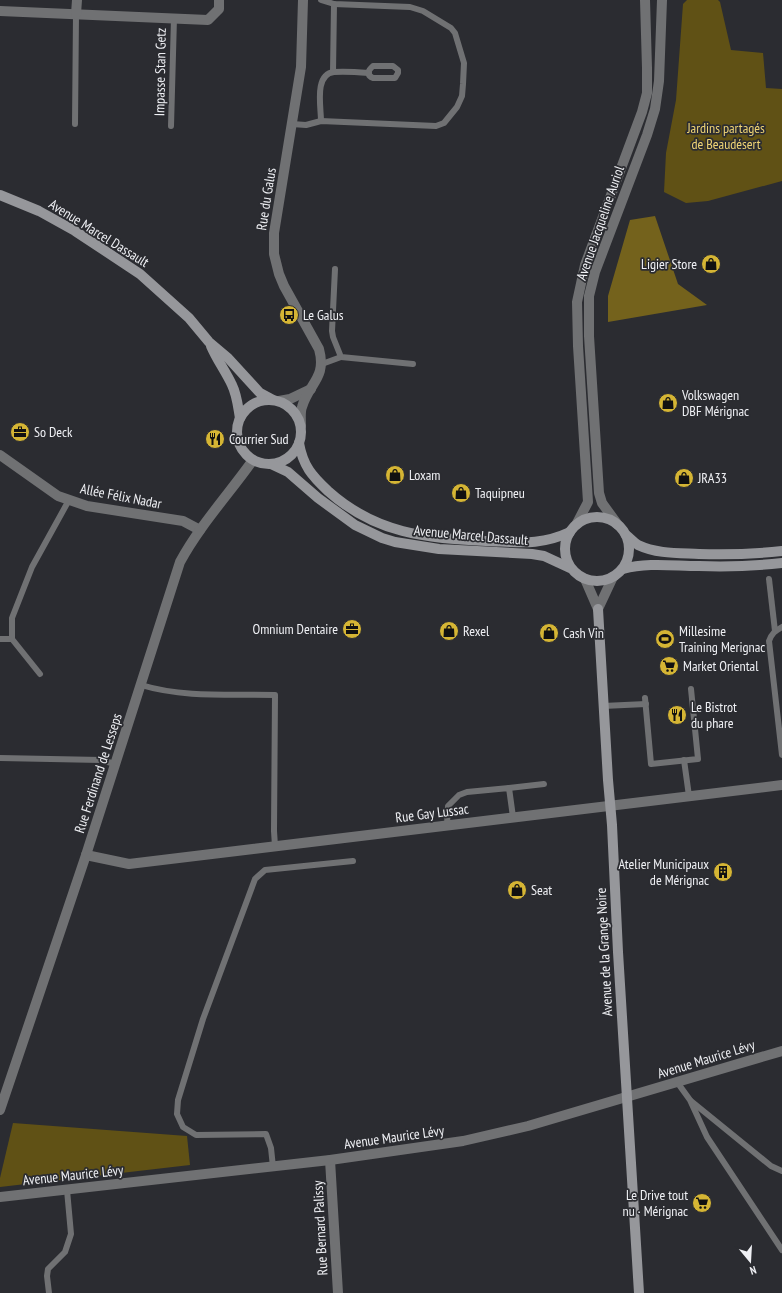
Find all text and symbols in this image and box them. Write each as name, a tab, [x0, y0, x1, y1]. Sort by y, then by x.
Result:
street label: Impasse Stan Getz	[150, 28, 170, 116]
park label: Jardins partagés de Beaudésert	[686, 119, 765, 153]
street label: Avenue Jacqueline Auriol	[572, 163, 628, 283]
street label: Rue du Galus	[252, 166, 280, 232]
street label: Avenue Marcel Dassault	[46, 195, 153, 271]
shop icon: Ligier Store	[700, 253, 722, 275]
place label: Ligier Store	[641, 255, 697, 273]
bus stop icon: Le Galus	[278, 304, 300, 326]
place label: Le Galus	[303, 306, 344, 324]
place label: Volkswagen DBF Mérignac	[681, 386, 749, 420]
shop icon: Volkswagen DBF Mérignac	[657, 392, 679, 414]
office icon: So Deck	[9, 421, 31, 443]
place label: So Deck	[34, 423, 73, 441]
restaurant icon: Courrier Sud	[204, 428, 226, 450]
place label: Courrier Sud	[229, 430, 289, 448]
shop icon: Loxam	[384, 464, 406, 486]
place label: Loxam	[409, 466, 440, 484]
shop icon: JRA33	[673, 467, 695, 489]
place label: JRA33	[697, 469, 727, 487]
street label: Allée Félix Nadar	[79, 479, 163, 513]
shop icon: Taquipneu	[450, 482, 472, 504]
place label: Taquipneu	[475, 484, 525, 502]
street label: Avenue Marcel Dassault	[413, 521, 529, 549]
office icon: Omnium Dentaire	[341, 618, 363, 640]
place label: Omnium Dentaire	[252, 620, 338, 638]
shop icon: Rexel	[438, 620, 460, 642]
place label: Rexel	[463, 622, 490, 640]
shop icon: Cash Vin	[538, 622, 560, 644]
place label: Millesime Training Merignac	[679, 622, 765, 656]
place label: Cash Vin	[563, 624, 604, 642]
sports icon: Millesime Training Merignac	[654, 628, 676, 650]
supermarket icon: Market Oriental	[658, 655, 680, 677]
place label: Market Oriental	[683, 657, 759, 675]
place label: Le Bistrot du phare	[691, 698, 737, 732]
restaurant icon: Le Bistrot du phare	[666, 704, 688, 726]
street label: Rue Ferdinand de Lesseps	[70, 711, 126, 835]
street label: Rue Gay Lussac	[394, 800, 470, 826]
place label: Atelier Municipaux de Mérignac	[618, 855, 709, 889]
building icon: Atelier Municipaux de Mérignac	[712, 861, 734, 883]
shop icon: Seat	[506, 879, 528, 901]
place label: Seat	[531, 881, 552, 899]
street label: Avenue de la Grange Noire	[592, 887, 616, 1017]
street label: Avenue Maurice Lévy	[655, 1035, 758, 1082]
street label: Avenue Maurice Lévy	[343, 1121, 446, 1153]
street label: Avenue Maurice Lévy	[22, 1161, 125, 1189]
street label: Rue Bernard Palissy	[308, 1179, 331, 1276]
place label: Le Drive tout nu · Mérignac	[623, 1186, 688, 1220]
supermarket icon: Le Drive tout nu · Mérignac	[691, 1192, 713, 1214]
north arrow	[730, 1241, 770, 1281]
text: N	[748, 1263, 758, 1278]

